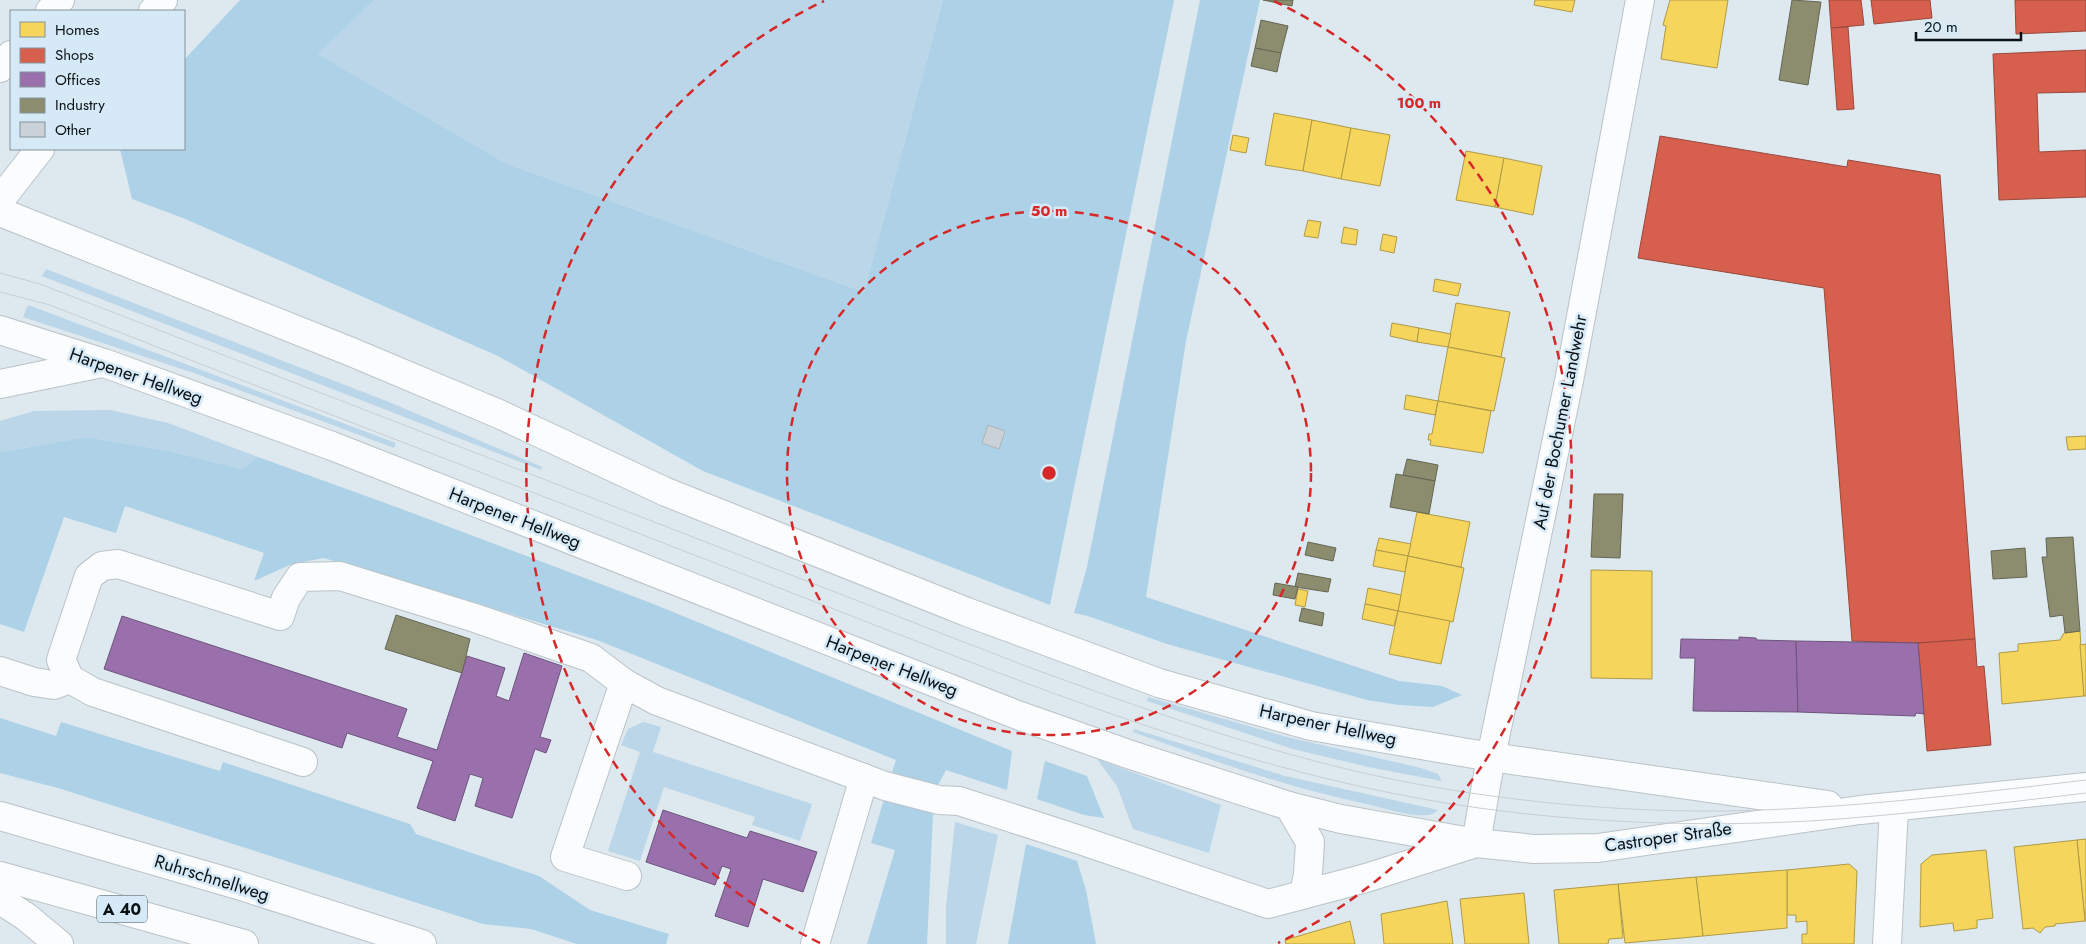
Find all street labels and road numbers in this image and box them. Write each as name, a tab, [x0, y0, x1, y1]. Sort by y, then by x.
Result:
street label: Auf der Bochumer Landwehr	[1526, 312, 1594, 532]
street label: Harpener Hellweg	[66, 341, 206, 411]
street label: Harpener Hellweg	[445, 481, 585, 555]
street label: Harpener Hellweg	[822, 629, 962, 703]
street label: Harpener Hellweg	[1257, 698, 1399, 752]
street label: Castroper Straße	[1603, 815, 1733, 859]
street label: Ruhrschnellweg	[151, 848, 273, 908]
road number: A 40	[97, 896, 147, 922]

